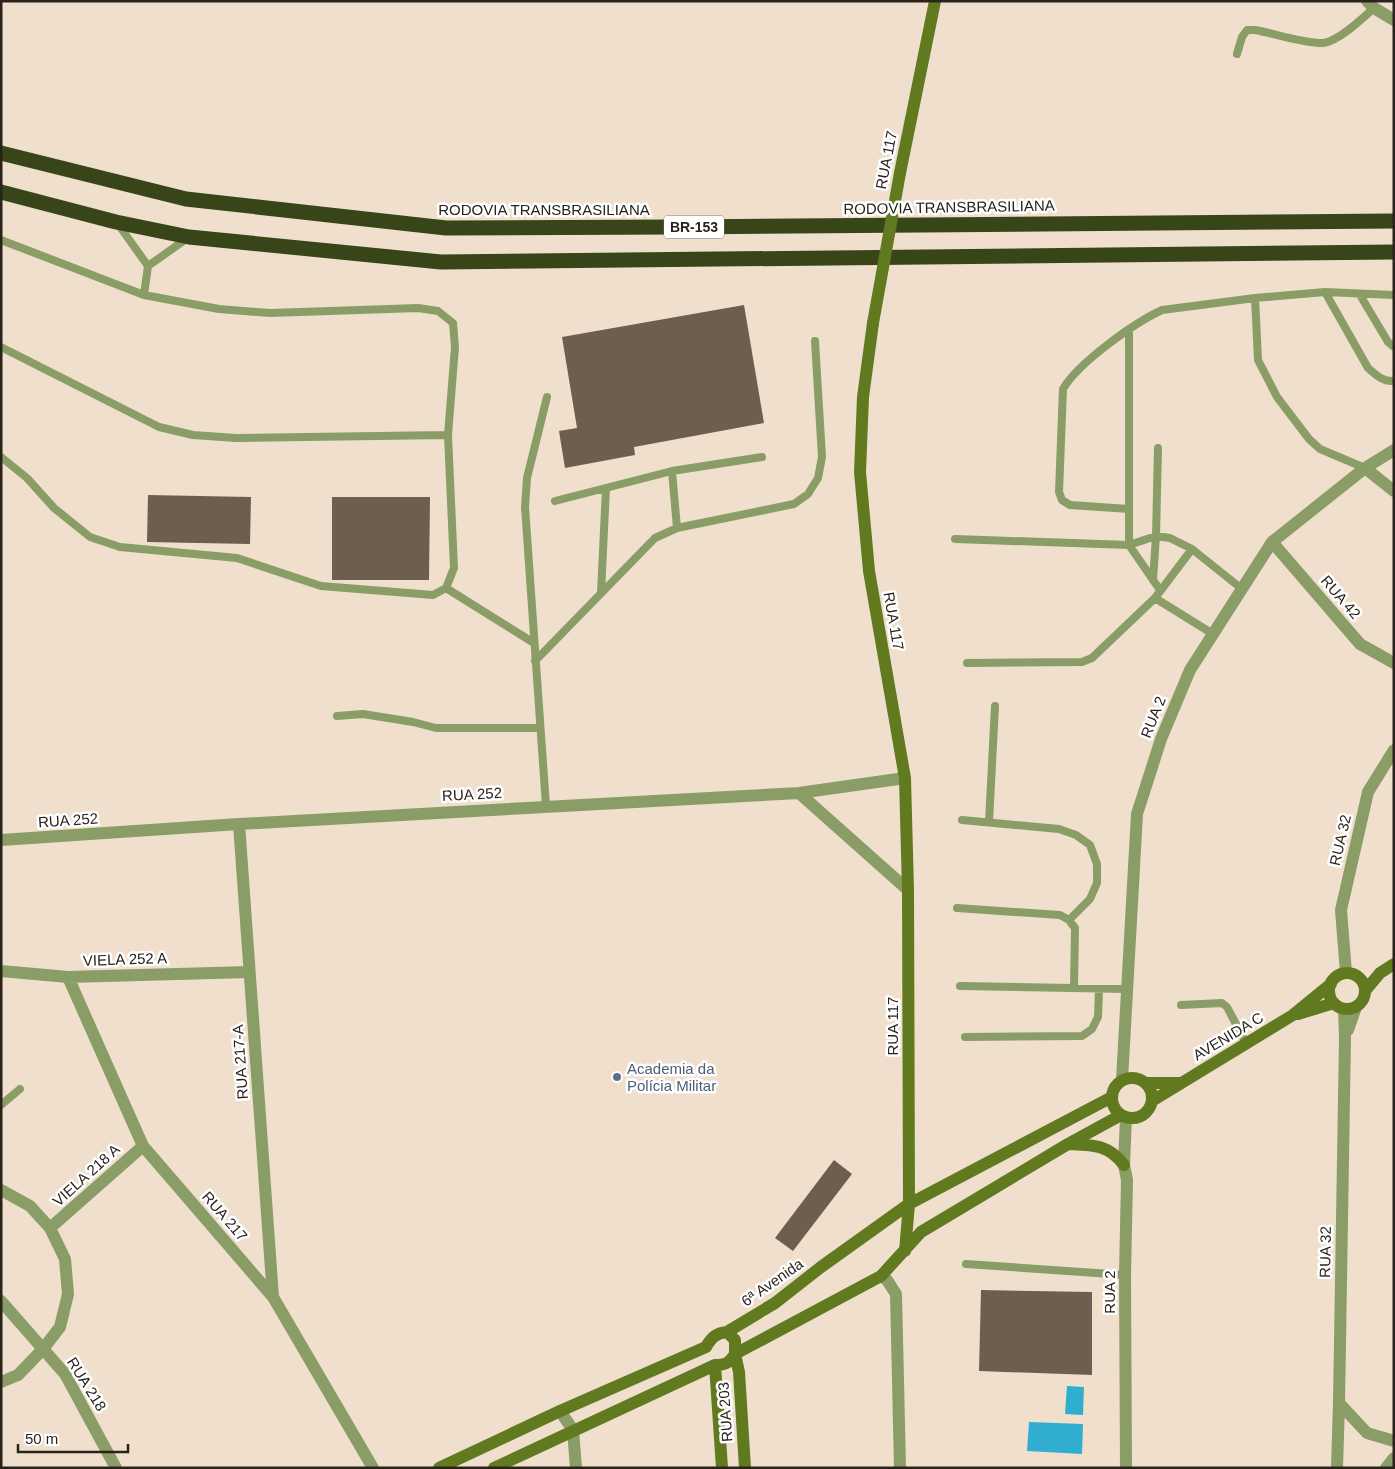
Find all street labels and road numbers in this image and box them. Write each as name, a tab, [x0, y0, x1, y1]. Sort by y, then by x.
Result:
street label: RUA 117	[872, 129, 900, 191]
street label: RODOVIA TRANSBRASILIANA	[843, 197, 1055, 217]
street label: RODOVIA TRANSBRASILIANA	[438, 201, 650, 218]
road number: BR-153	[664, 216, 724, 238]
street label: RUA 42	[1318, 572, 1364, 622]
street label: RUA 117	[881, 591, 907, 651]
street label: RUA 2	[1137, 694, 1169, 740]
street label: RUA 252	[442, 784, 502, 804]
street label: RUA 252	[37, 809, 99, 831]
street label: RUA 32	[1326, 813, 1354, 867]
street label: VIELA 252 A	[83, 949, 167, 969]
street label: RUA 117	[884, 997, 901, 1055]
street label: AVENIDA C	[1190, 1008, 1266, 1064]
street label: RUA 217-A	[229, 1024, 251, 1100]
street label: VIELA 218 A	[49, 1140, 123, 1210]
street label: RUA 217	[199, 1188, 251, 1244]
street label: RUA 32	[1316, 1226, 1334, 1278]
street label: 6ª Avenida	[738, 1254, 807, 1309]
street label: RUA 2	[1101, 1270, 1118, 1314]
street label: RUA 218	[64, 1354, 110, 1414]
street label: RUA 203	[714, 1381, 736, 1443]

